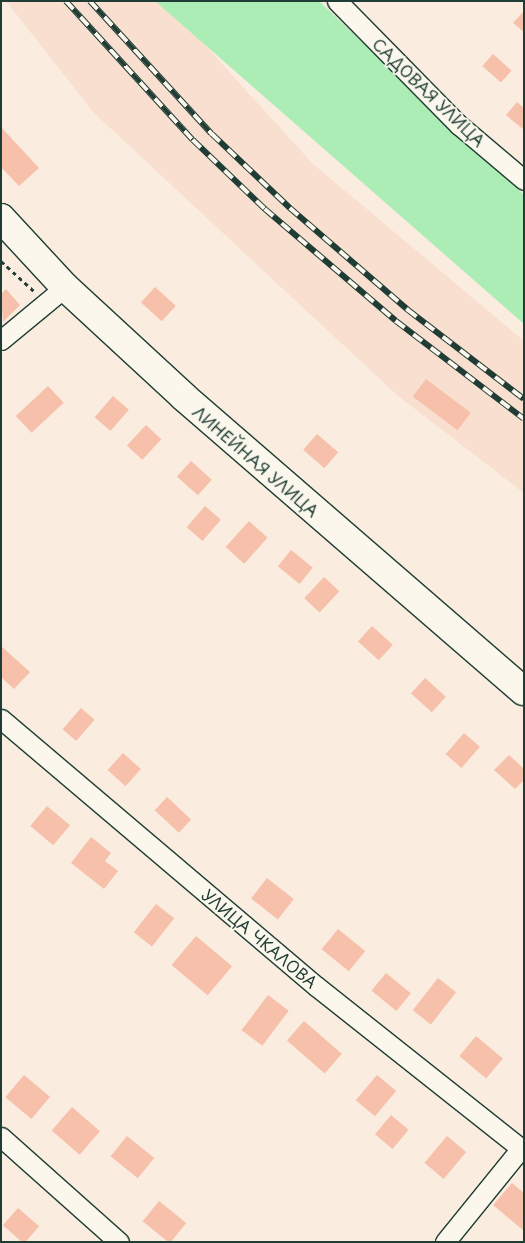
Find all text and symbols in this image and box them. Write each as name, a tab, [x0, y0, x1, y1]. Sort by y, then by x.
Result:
street label: САДОВАЯ УЛИЦА	[369, 34, 489, 150]
street label: ЛИНЕЙНАЯ УЛИЦА	[190, 401, 322, 521]
street label: УЛИЦА ЧКАЛОВА	[198, 884, 322, 992]

